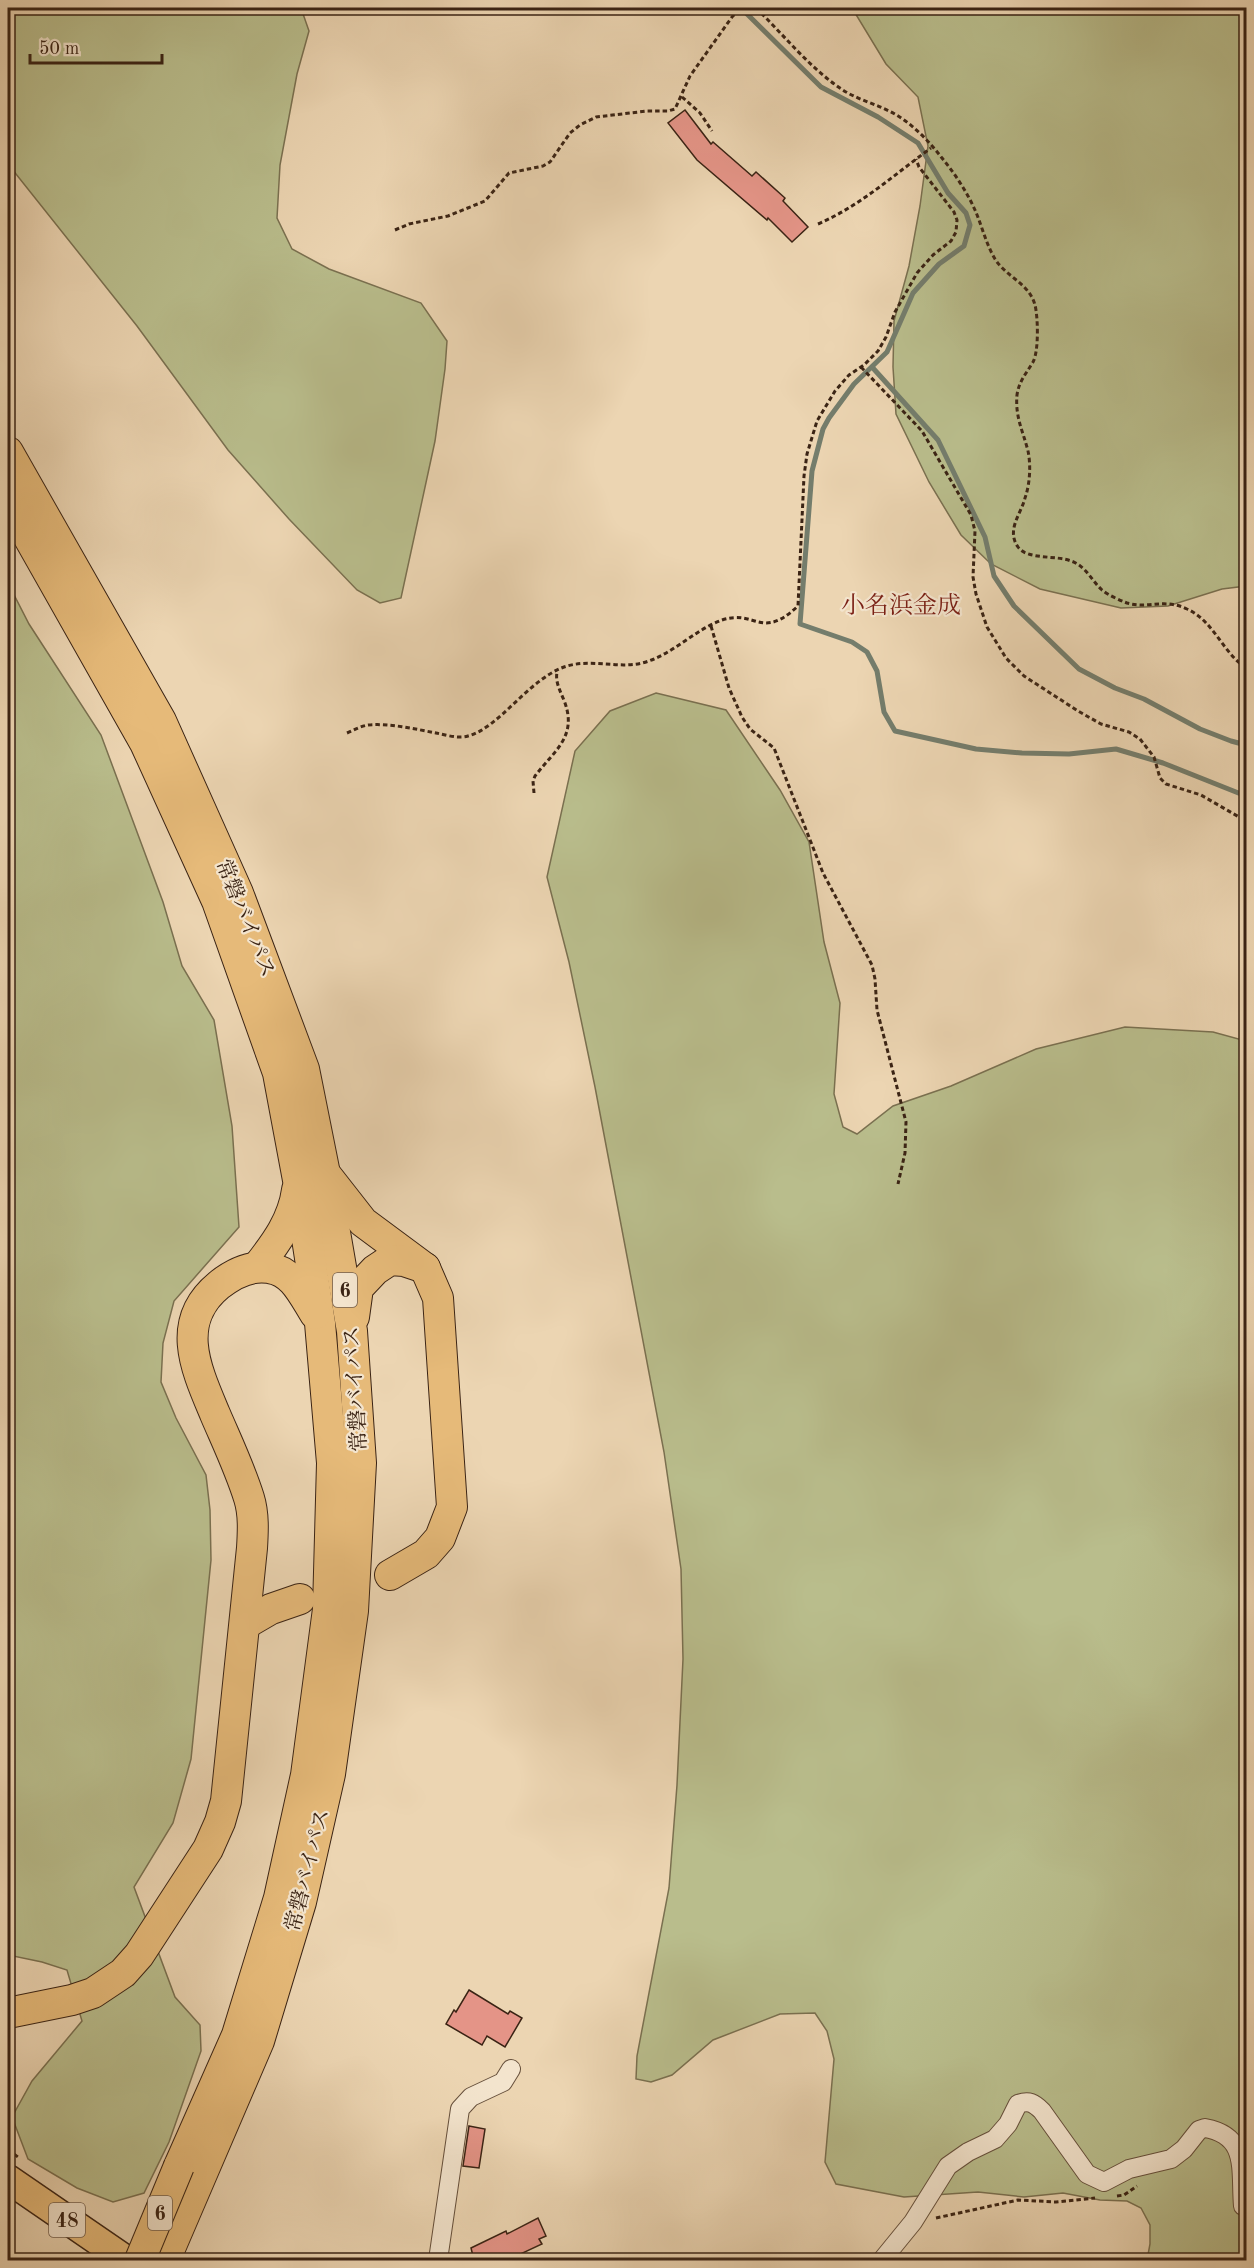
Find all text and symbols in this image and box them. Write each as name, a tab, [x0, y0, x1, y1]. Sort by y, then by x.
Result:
scale bar	[30, 27, 162, 65]
text: 50 m	[39, 40, 79, 58]
district label: 小名浜金成	[841, 592, 961, 619]
street label: 常磐バイパス	[211, 856, 280, 981]
road number: 6	[333, 1273, 357, 1307]
street label: 常磐バイパス	[340, 1326, 371, 1452]
street label: 常磐バイパス	[281, 1806, 334, 1934]
road number: 6	[148, 2196, 172, 2230]
road number: 48	[49, 2203, 85, 2237]

